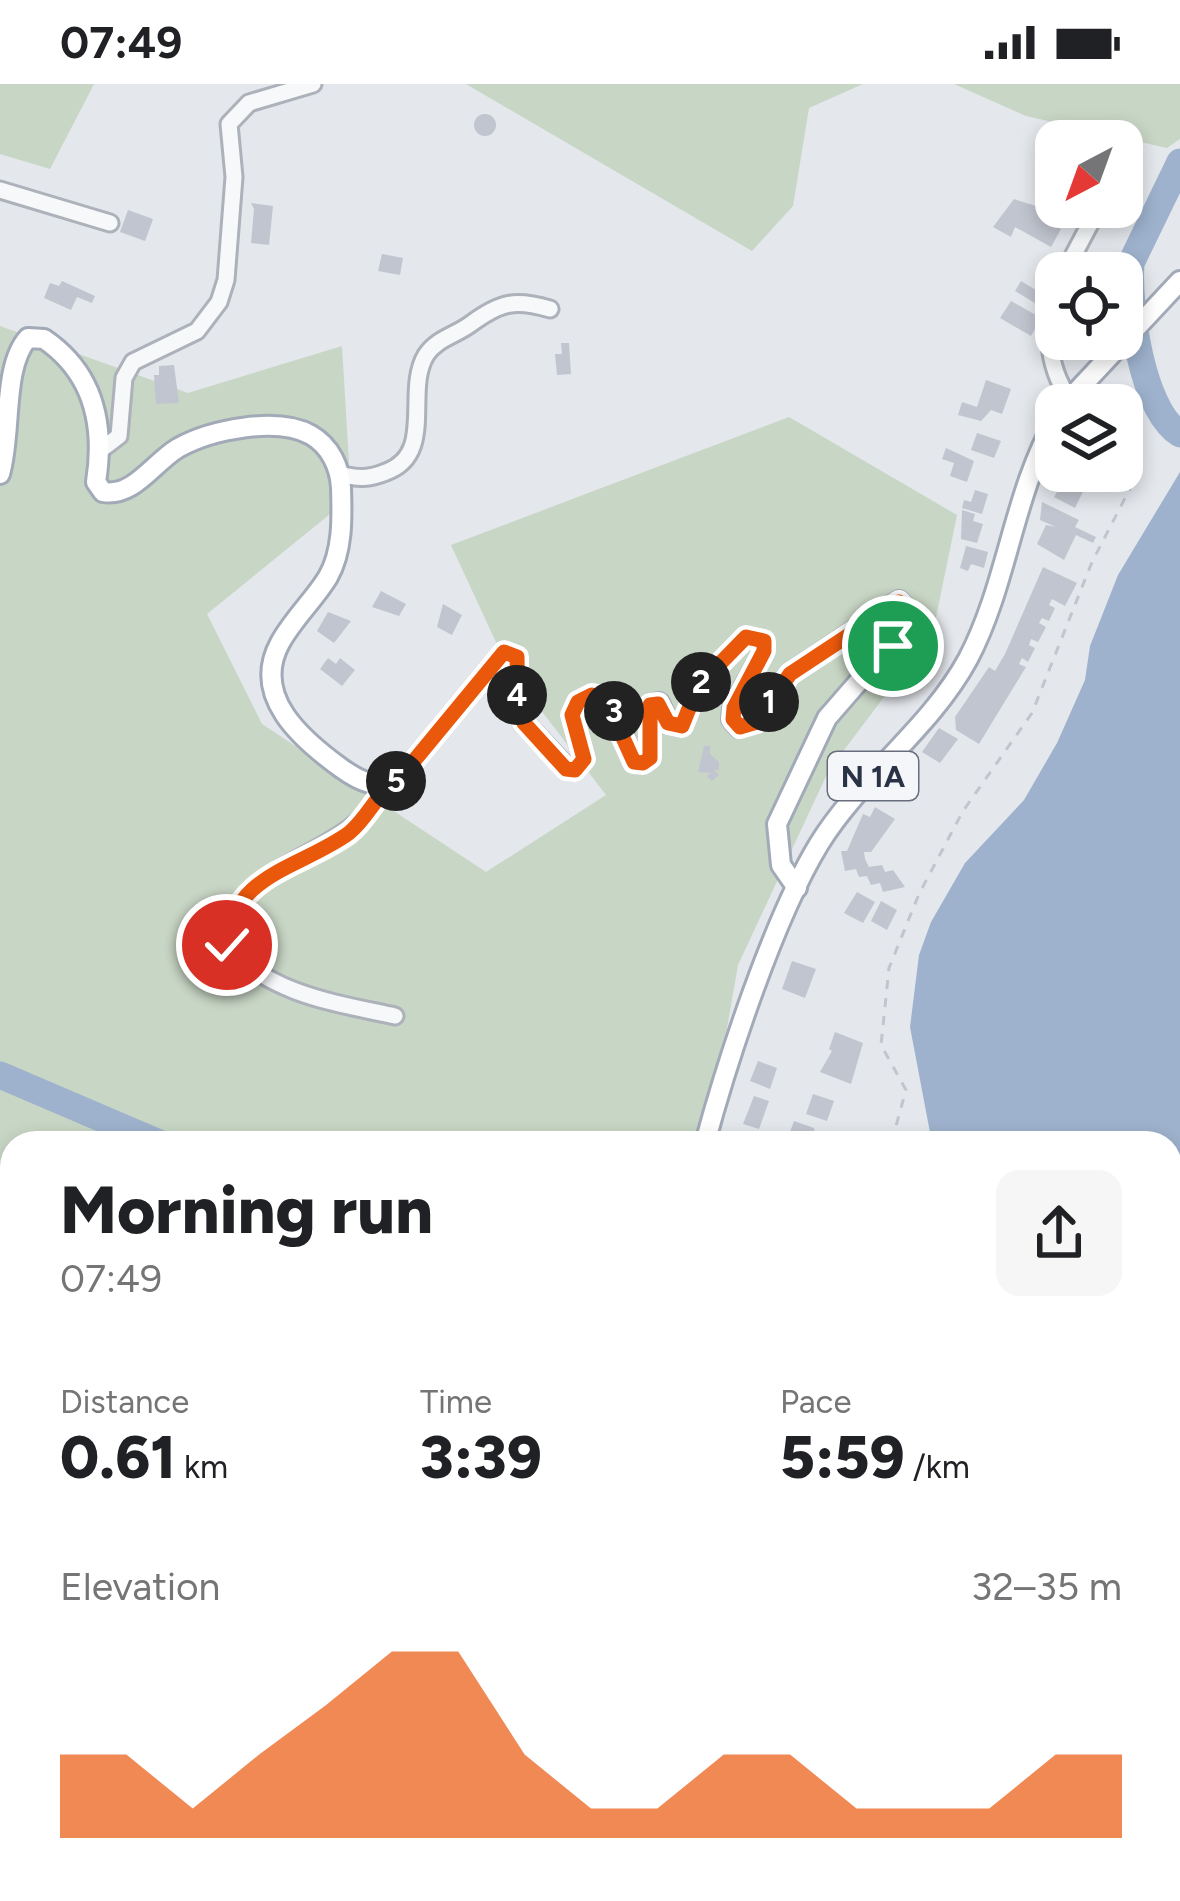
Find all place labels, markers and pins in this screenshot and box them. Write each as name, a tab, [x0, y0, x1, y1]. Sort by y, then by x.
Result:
pin	[842, 595, 944, 697]
pin: 2	[671, 652, 731, 712]
pin: 4	[487, 665, 547, 725]
pin: 1	[739, 672, 799, 732]
pin: 3	[584, 681, 644, 741]
pin: 5	[366, 751, 426, 811]
pin	[176, 894, 278, 996]

